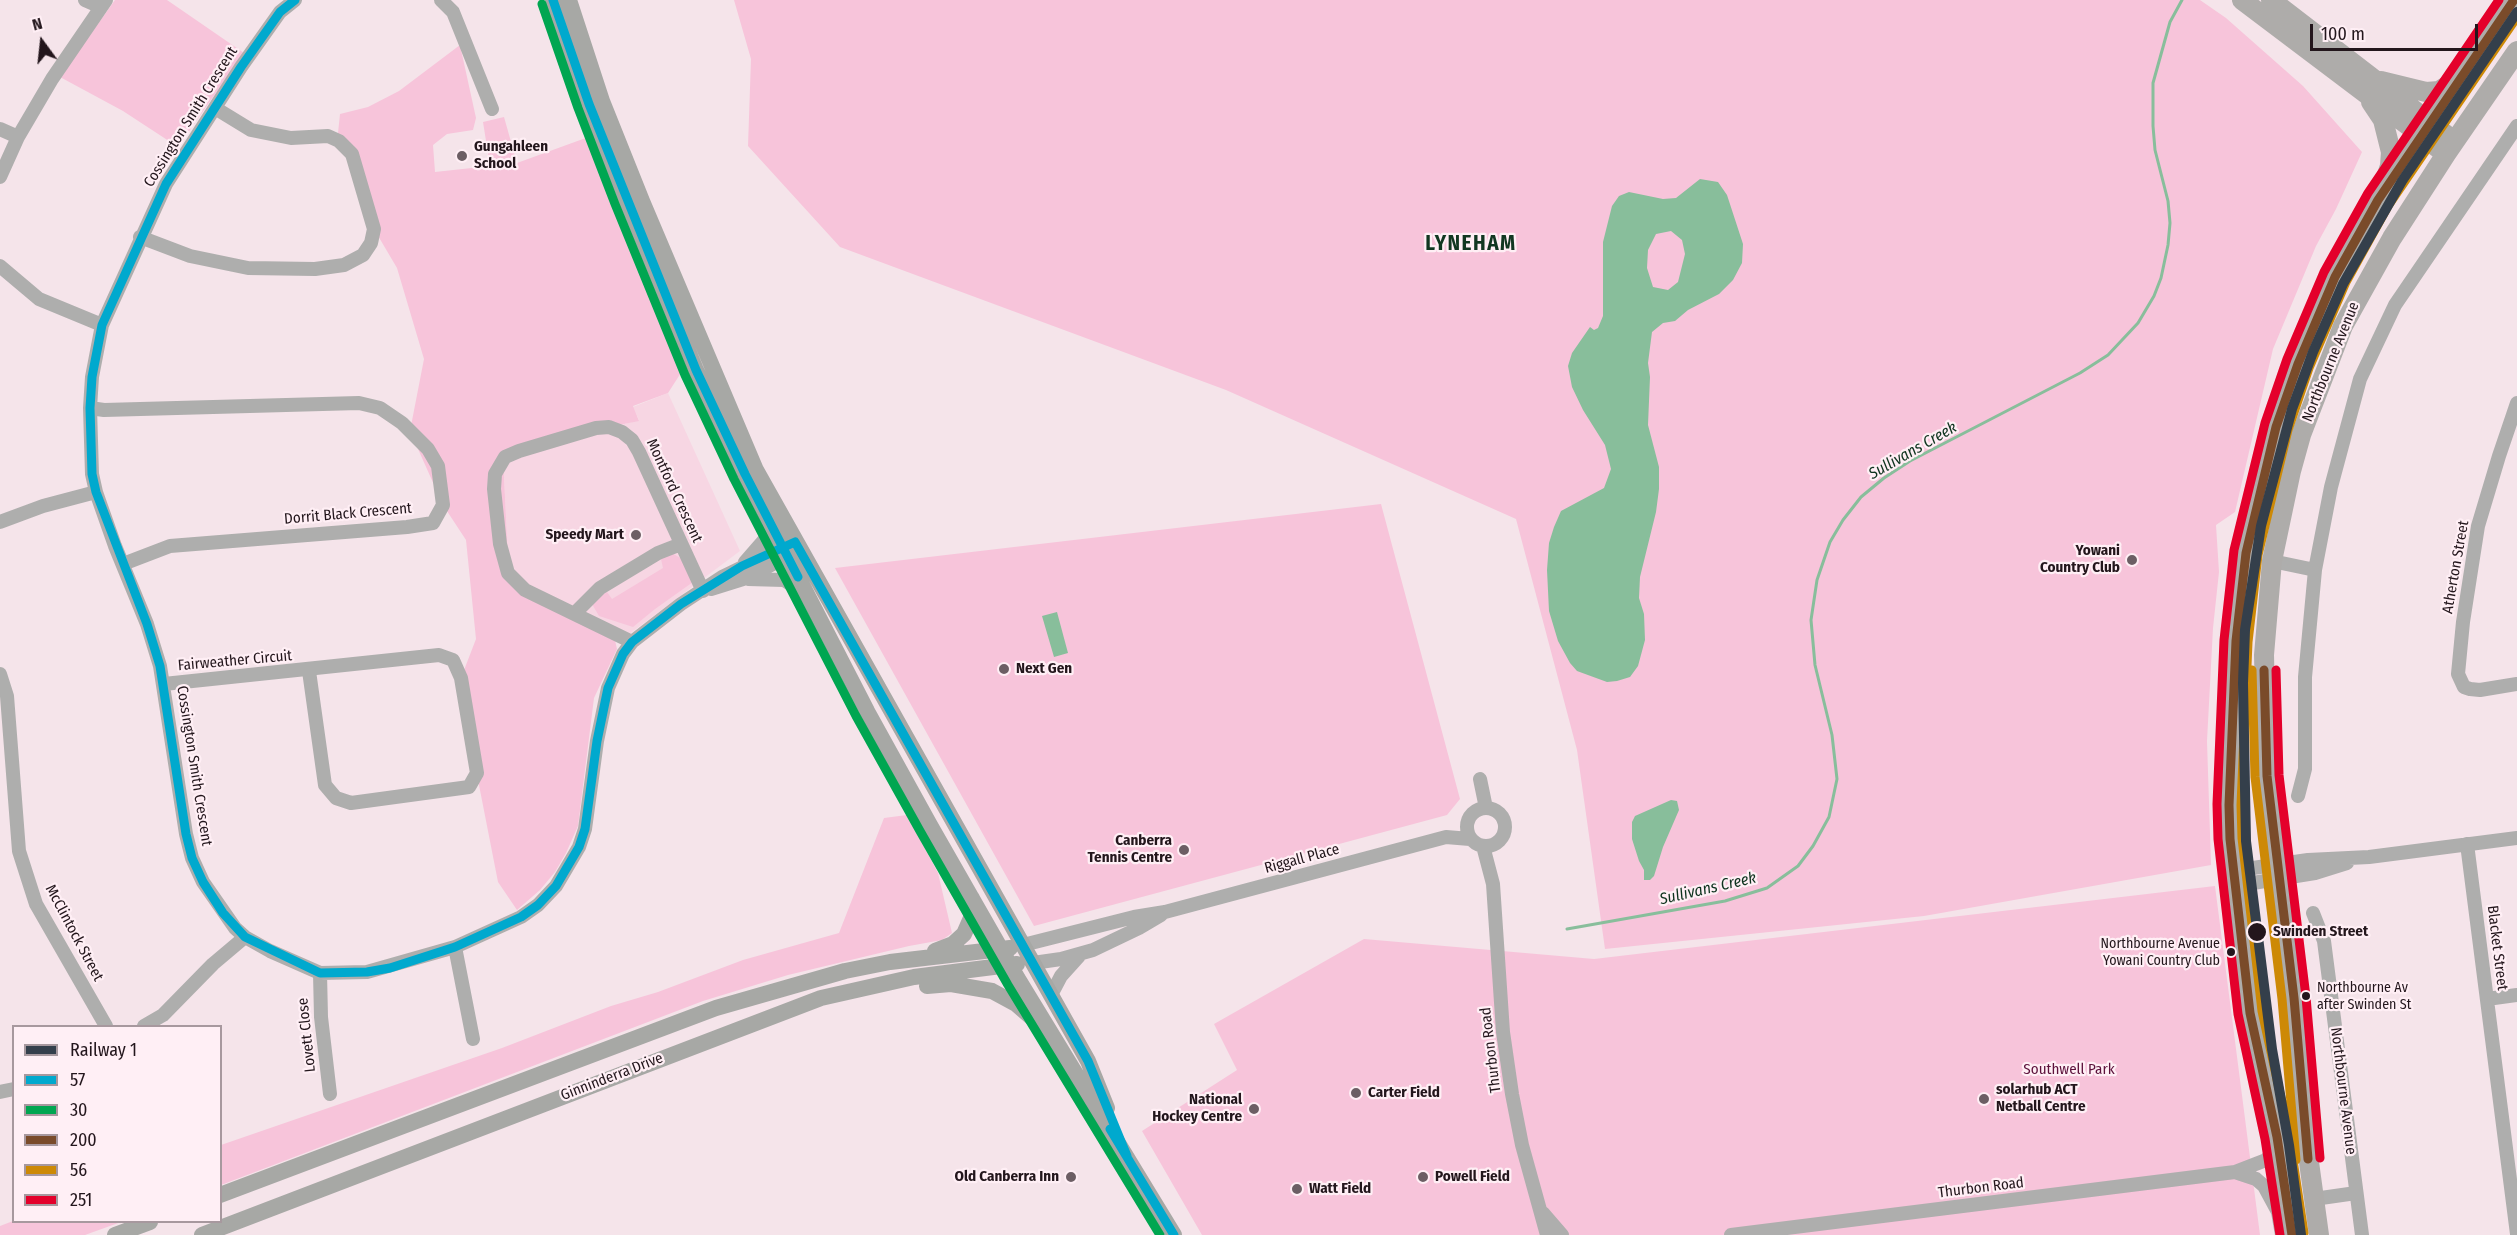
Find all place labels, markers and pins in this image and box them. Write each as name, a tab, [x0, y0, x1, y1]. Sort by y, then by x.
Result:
place label: Gungahleen School	[474, 138, 548, 173]
marker: Gungahleen School	[455, 149, 469, 163]
place label: Speedy Mart	[545, 526, 624, 544]
marker: Speedy Mart	[629, 528, 643, 542]
place label: Yowani Country Club	[2040, 542, 2120, 577]
marker: Yowani Country Club	[2125, 553, 2139, 567]
place label: Next Gen	[1016, 660, 1072, 678]
marker: Next Gen	[997, 662, 1011, 676]
place label: Canberra Tennis Centre	[1088, 832, 1172, 867]
marker: Canberra Tennis Centre	[1177, 843, 1191, 857]
marker: Swinden Street	[2246, 921, 2268, 943]
place label: Swinden Street	[2273, 923, 2368, 941]
place label: Northbourne Avenue Yowani Country Club	[2101, 936, 2220, 969]
marker: Northbourne Avenue Yowani Country Club	[2225, 946, 2237, 958]
place label: Northbourne Av after Swinden St	[2317, 980, 2411, 1012]
marker: Northbourne Av after Swinden St	[2300, 990, 2312, 1002]
place label: solarhub ACT Netball Centre	[1996, 1081, 2085, 1116]
place label: Carter Field	[1368, 1084, 1440, 1102]
marker: Carter Field	[1349, 1086, 1363, 1100]
place label: National Hockey Centre	[1152, 1091, 1242, 1126]
marker: solarhub ACT Netball Centre	[1977, 1092, 1991, 1106]
marker: National Hockey Centre	[1247, 1102, 1261, 1116]
place label: Old Canberra Inn	[955, 1168, 1059, 1186]
place label: Powell Field	[1435, 1168, 1510, 1186]
marker: Old Canberra Inn	[1064, 1170, 1078, 1184]
marker: Powell Field	[1416, 1170, 1430, 1184]
place label: Watt Field	[1309, 1180, 1371, 1198]
marker: Watt Field	[1290, 1182, 1304, 1196]

